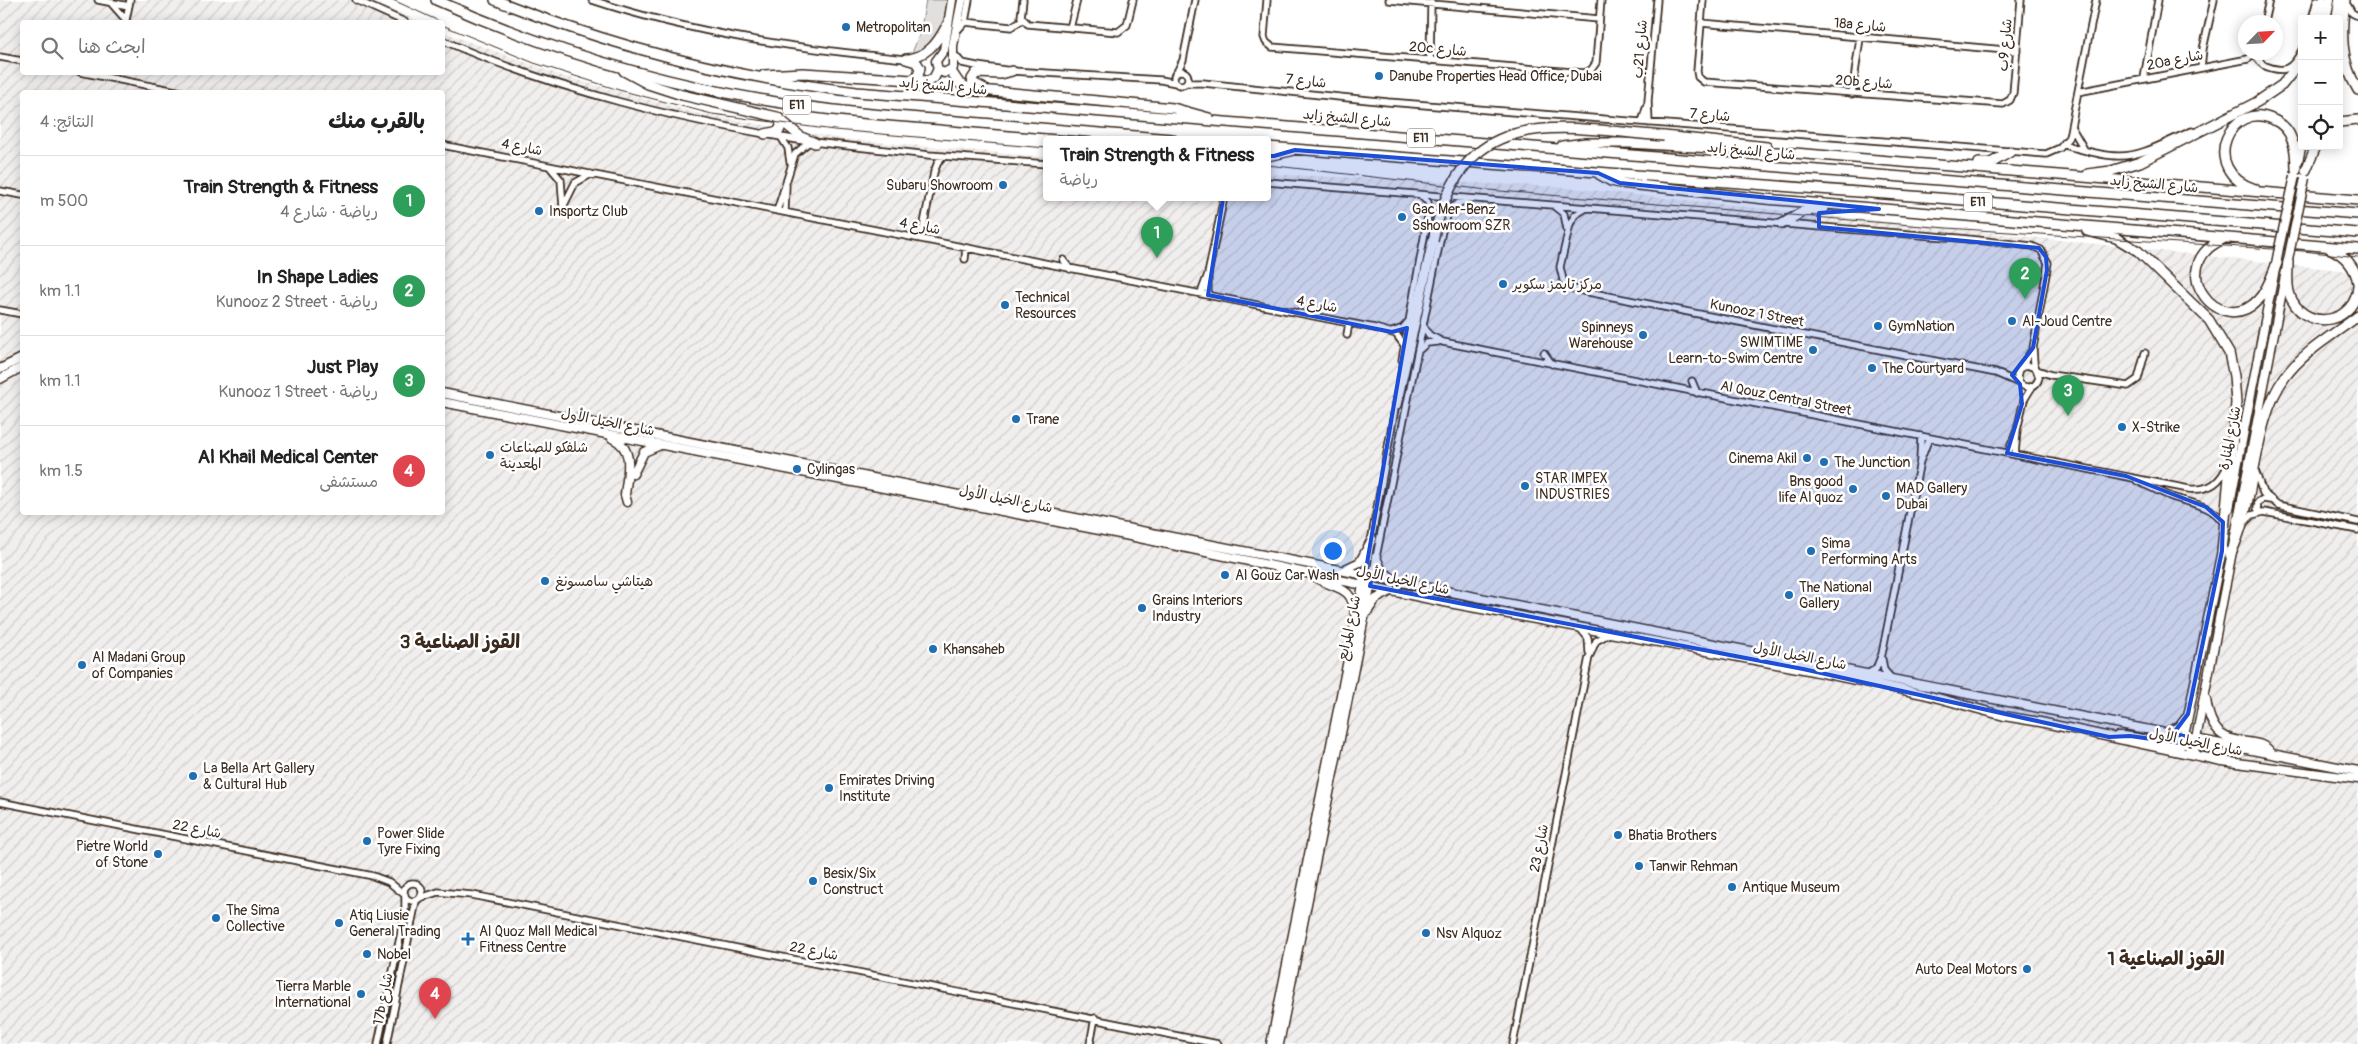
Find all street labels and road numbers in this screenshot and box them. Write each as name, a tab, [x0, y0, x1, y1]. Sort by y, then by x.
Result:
street label: 18a شارع	[1833, 14, 1887, 37]
street label: شارع 9ب	[1994, 18, 2017, 72]
street label: شارع 21ب	[1629, 19, 1652, 79]
street label: 20c شارع	[1408, 38, 1468, 61]
street label: 20a شارع	[2145, 46, 2205, 75]
street label: شارع 7	[1285, 70, 1327, 93]
street label: 20b شارع	[1835, 72, 1893, 93]
street label: شارع الشيخ زايد	[898, 74, 988, 99]
road number: E11	[783, 96, 811, 114]
street label: شارع 7	[1689, 105, 1731, 126]
street label: شارع الشيخ زايد	[1302, 106, 1392, 131]
road number: E11	[1407, 128, 1435, 148]
street label: شارع 4	[500, 135, 544, 160]
street label: شارع الشيخ زايد	[1706, 139, 1796, 164]
street label: شارع الشيخ زايد	[2109, 172, 2199, 197]
road number: E11	[1964, 192, 1992, 212]
street label: شارع 4	[898, 214, 942, 239]
street label: شارع 4	[1295, 292, 1339, 317]
street label: Kunooz 1 Street	[1708, 296, 1806, 331]
street label: Al Qouz Central Street	[1719, 377, 1853, 419]
street label: شارع الخيل الأول	[560, 404, 656, 440]
street label: شارع المنارة	[2215, 405, 2246, 472]
street label: شارع الخيل الأول	[958, 481, 1054, 517]
street label: شارع الخيل الأول	[1355, 561, 1451, 599]
street label: شارع المرابع	[1334, 594, 1366, 663]
street label: شارع الخيل الأول	[1752, 638, 1848, 674]
street label: شارع الخيل الأول	[2148, 724, 2244, 760]
street label: شارع 22	[171, 816, 223, 843]
street label: شارع 23	[1526, 823, 1553, 874]
street label: شارع 22	[788, 938, 840, 965]
street label: 17b شارع	[370, 971, 397, 1027]

